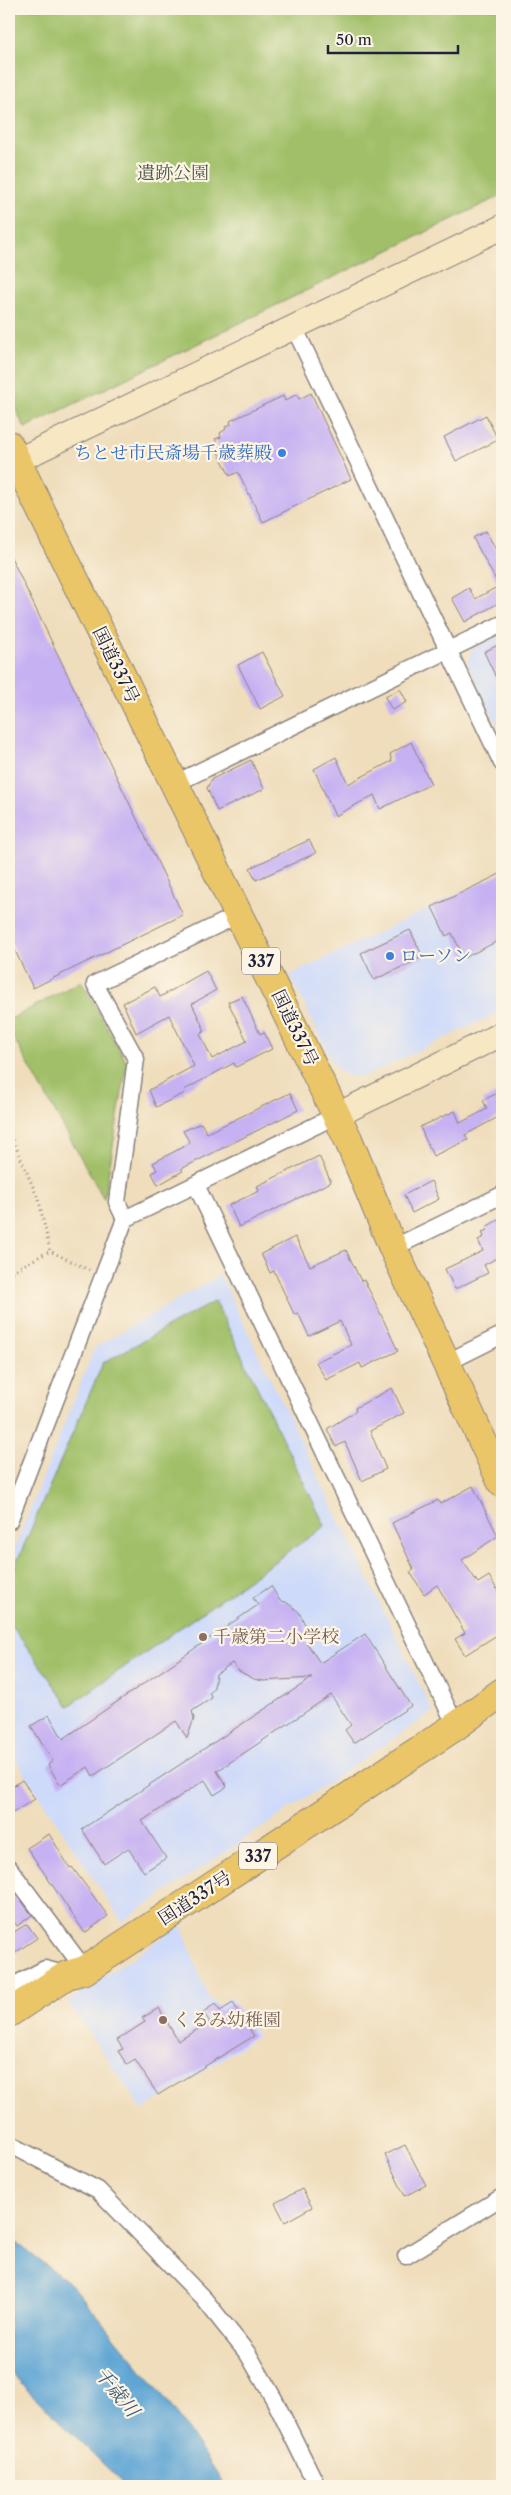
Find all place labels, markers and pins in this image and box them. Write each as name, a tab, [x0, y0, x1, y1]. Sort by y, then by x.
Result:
place label: ちとせ市民斎場千歳葬殿	[74, 442, 272, 464]
marker: ちとせ市民斎場千歳葬殿	[276, 447, 288, 459]
place label: ローソン	[400, 945, 471, 967]
marker: ローソン	[384, 950, 396, 962]
place label: 千歳第二小学校	[213, 1626, 339, 1648]
marker: 千歳第二小学校	[197, 1631, 209, 1643]
place label: くるみ幼稚園	[173, 2009, 281, 2031]
marker: くるみ幼稚園	[157, 2014, 169, 2026]

